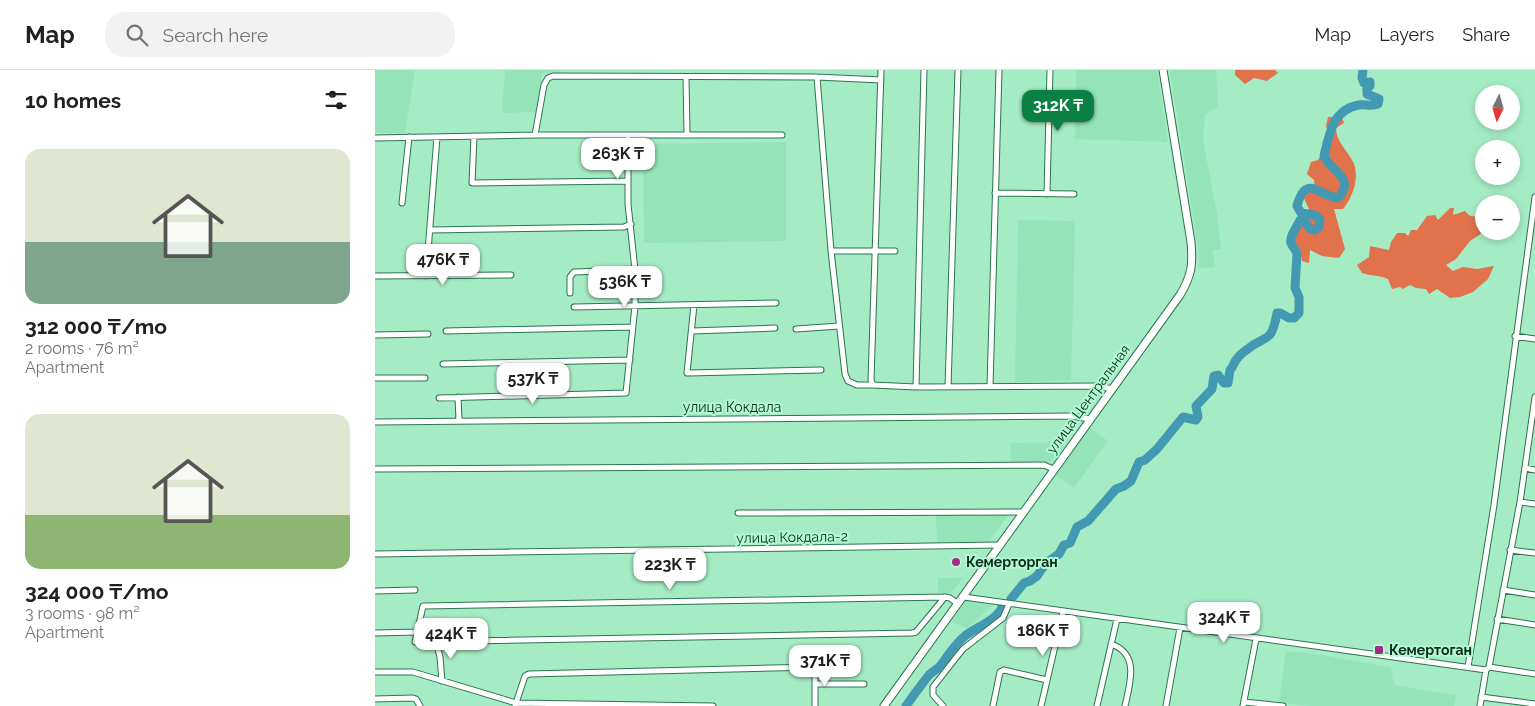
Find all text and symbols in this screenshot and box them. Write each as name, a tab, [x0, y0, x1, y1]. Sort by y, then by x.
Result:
search box	[105, 12, 455, 57]
text: Map	[25, 20, 75, 49]
icon: search	[123, 21, 151, 49]
text: Search here	[163, 24, 268, 46]
text: Map	[1315, 24, 1351, 45]
text: Layers	[1379, 24, 1434, 45]
text: Share	[1462, 24, 1510, 45]
north arrow	[1475, 85, 1520, 130]
map controls	[1475, 85, 1520, 240]
icon: filters	[322, 86, 350, 114]
text: 10 homes	[25, 88, 121, 113]
pin: 312K ₸	[1017, 90, 1099, 132]
text: 312K ₸	[1033, 96, 1083, 115]
pin: 263K ₸	[577, 138, 659, 180]
button: +	[1475, 140, 1520, 185]
text: 263K ₸	[592, 144, 644, 163]
icon: home	[143, 181, 233, 271]
button: −	[1475, 195, 1520, 240]
pin: 476K ₸	[402, 244, 484, 286]
text: 476K ₸	[417, 250, 469, 269]
pin: 536K ₸	[584, 266, 666, 308]
text: 536K ₸	[599, 272, 651, 291]
text: 312 000 ₸/mo	[25, 314, 167, 339]
text: 2 rooms · 76 m²	[25, 339, 139, 358]
street label: улица Центральная	[1043, 341, 1133, 457]
text: Apartment	[25, 358, 104, 377]
pin: 537K ₸	[492, 362, 574, 405]
text: 537K ₸	[507, 369, 559, 388]
street label: улица Кокдала	[683, 399, 781, 415]
icon: home	[143, 446, 233, 536]
street label: улица Кокдала-2	[736, 528, 848, 546]
pin: 223K ₸	[629, 548, 711, 591]
place label: Кемерторган	[966, 554, 1058, 570]
text: 223K ₸	[644, 555, 696, 574]
marker: Кемерторган	[950, 556, 962, 568]
text: 324 000 ₸/mo	[25, 579, 169, 604]
pin: 324K ₸	[1183, 602, 1265, 644]
text: 3 rooms · 98 m²	[25, 604, 140, 623]
text: 324K ₸	[1198, 608, 1250, 627]
pin: 186K ₸	[1002, 614, 1084, 657]
pin: 424K ₸	[410, 618, 492, 660]
text: 186K ₸	[1017, 621, 1069, 640]
text: Apartment	[25, 623, 104, 642]
text: 424K ₸	[425, 624, 477, 643]
place label: Кемертоган	[1389, 642, 1472, 658]
pin: 371K ₸	[784, 644, 866, 687]
marker: Кемертоган	[1373, 644, 1385, 656]
text: 371K ₸	[800, 651, 850, 670]

